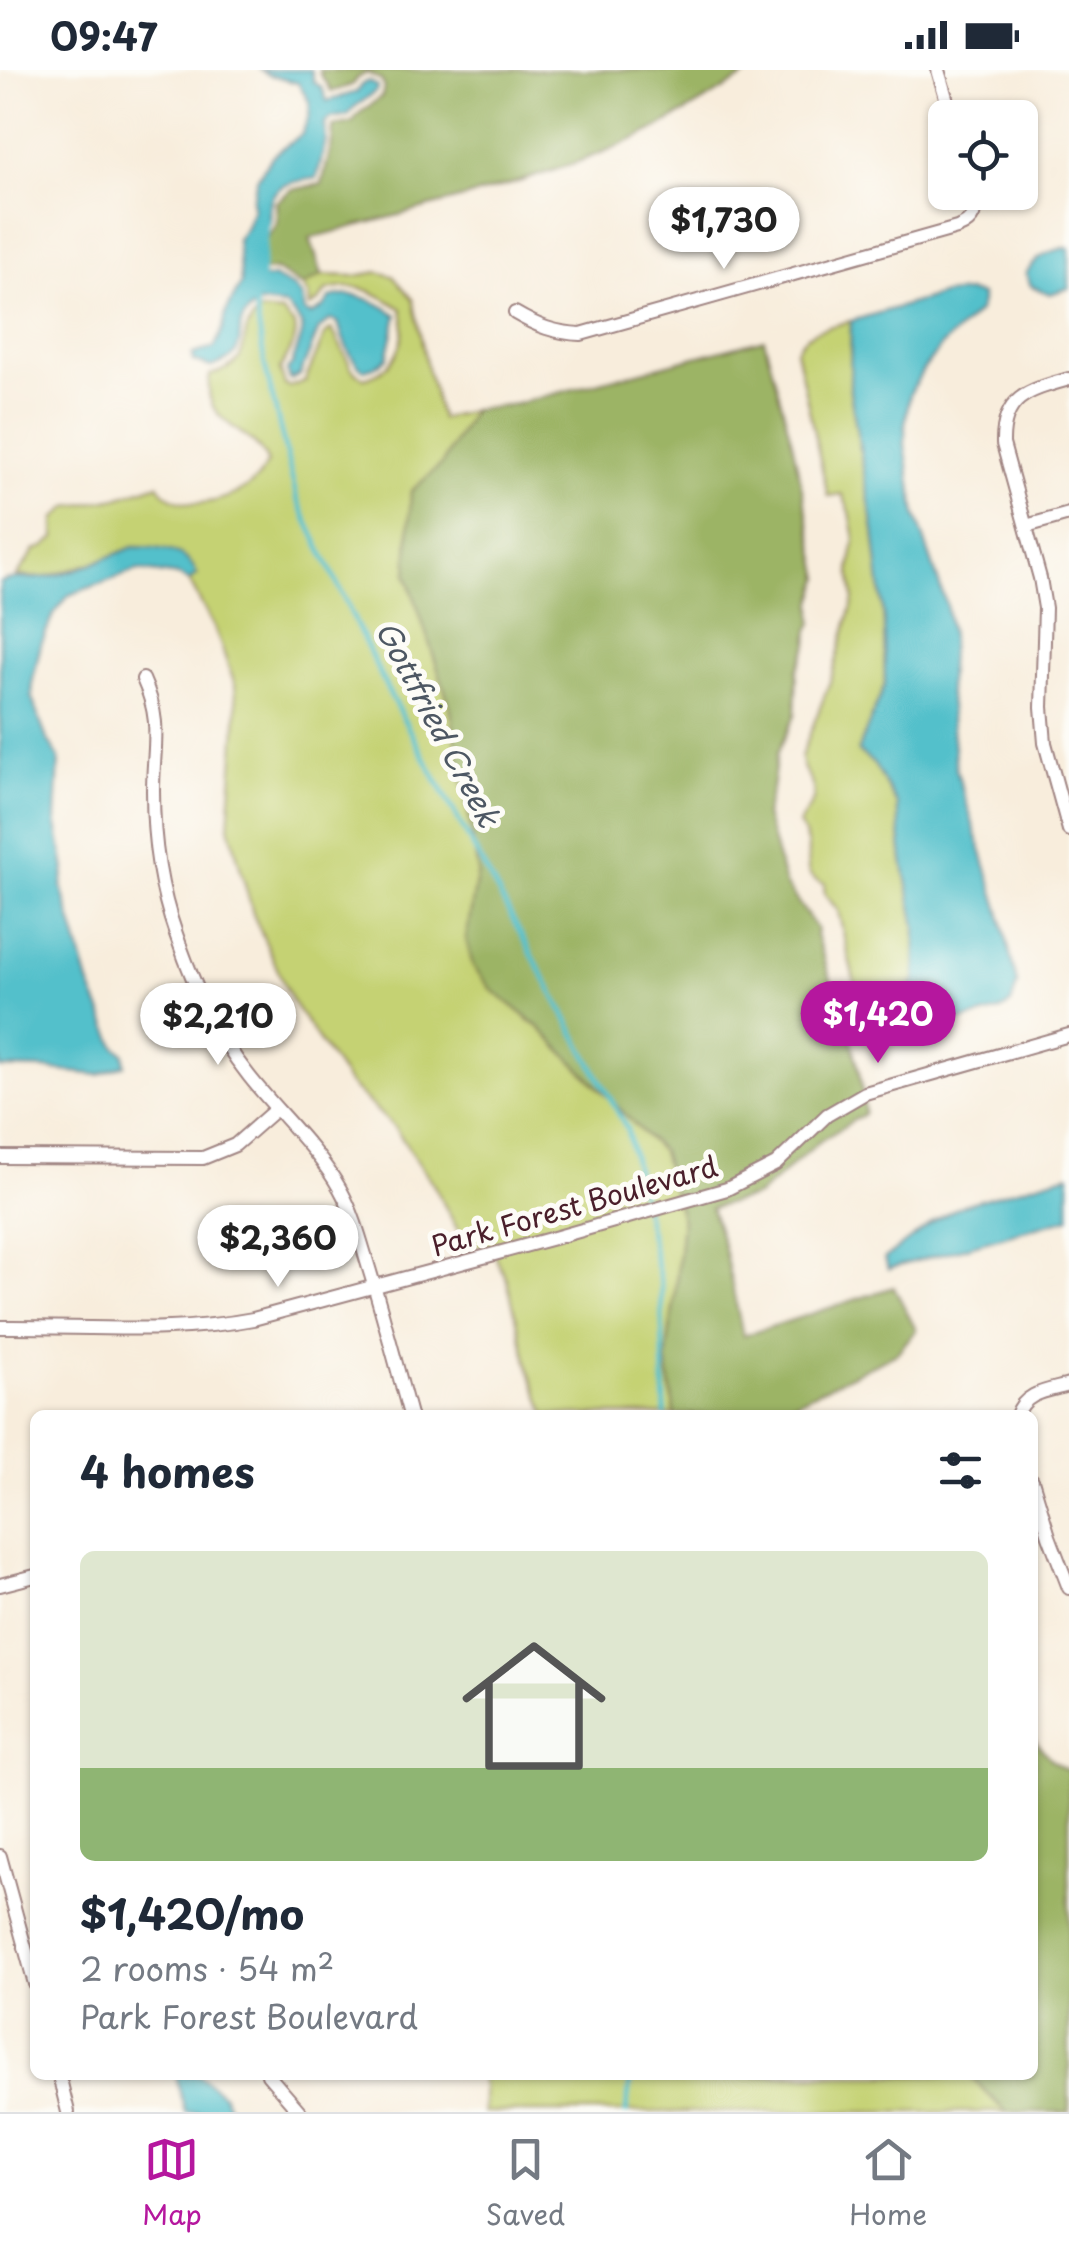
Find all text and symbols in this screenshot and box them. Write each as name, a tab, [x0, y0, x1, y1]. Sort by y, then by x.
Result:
text: 09:47	[50, 7, 157, 64]
map controls	[928, 100, 1038, 210]
button: locate	[928, 100, 1038, 210]
pin: $1,730	[643, 187, 805, 272]
text: $1,730	[671, 195, 777, 243]
water label: Gottfried Creek	[366, 612, 513, 835]
pin: $1,420	[797, 981, 959, 1066]
pin: $2,210	[137, 983, 299, 1068]
text: $1,420	[823, 989, 933, 1037]
text: $2,210	[162, 991, 274, 1039]
street label: Park Forest Boulevard	[426, 1144, 722, 1266]
pin: $2,360	[197, 1205, 359, 1290]
text: $2,360	[219, 1213, 337, 1261]
text: 4 homes	[80, 1439, 255, 1502]
icon: filters	[933, 1443, 988, 1498]
icon: home	[444, 1616, 624, 1796]
text: $1,420/mo	[80, 1881, 304, 1944]
text: 2 rooms · 54 m²	[80, 1944, 334, 1992]
text: Park Forest Boulevard	[80, 1992, 418, 2040]
tab: Map	[142, 2132, 202, 2235]
tab: Saved	[486, 2132, 565, 2235]
tab: Home	[849, 2132, 927, 2235]

